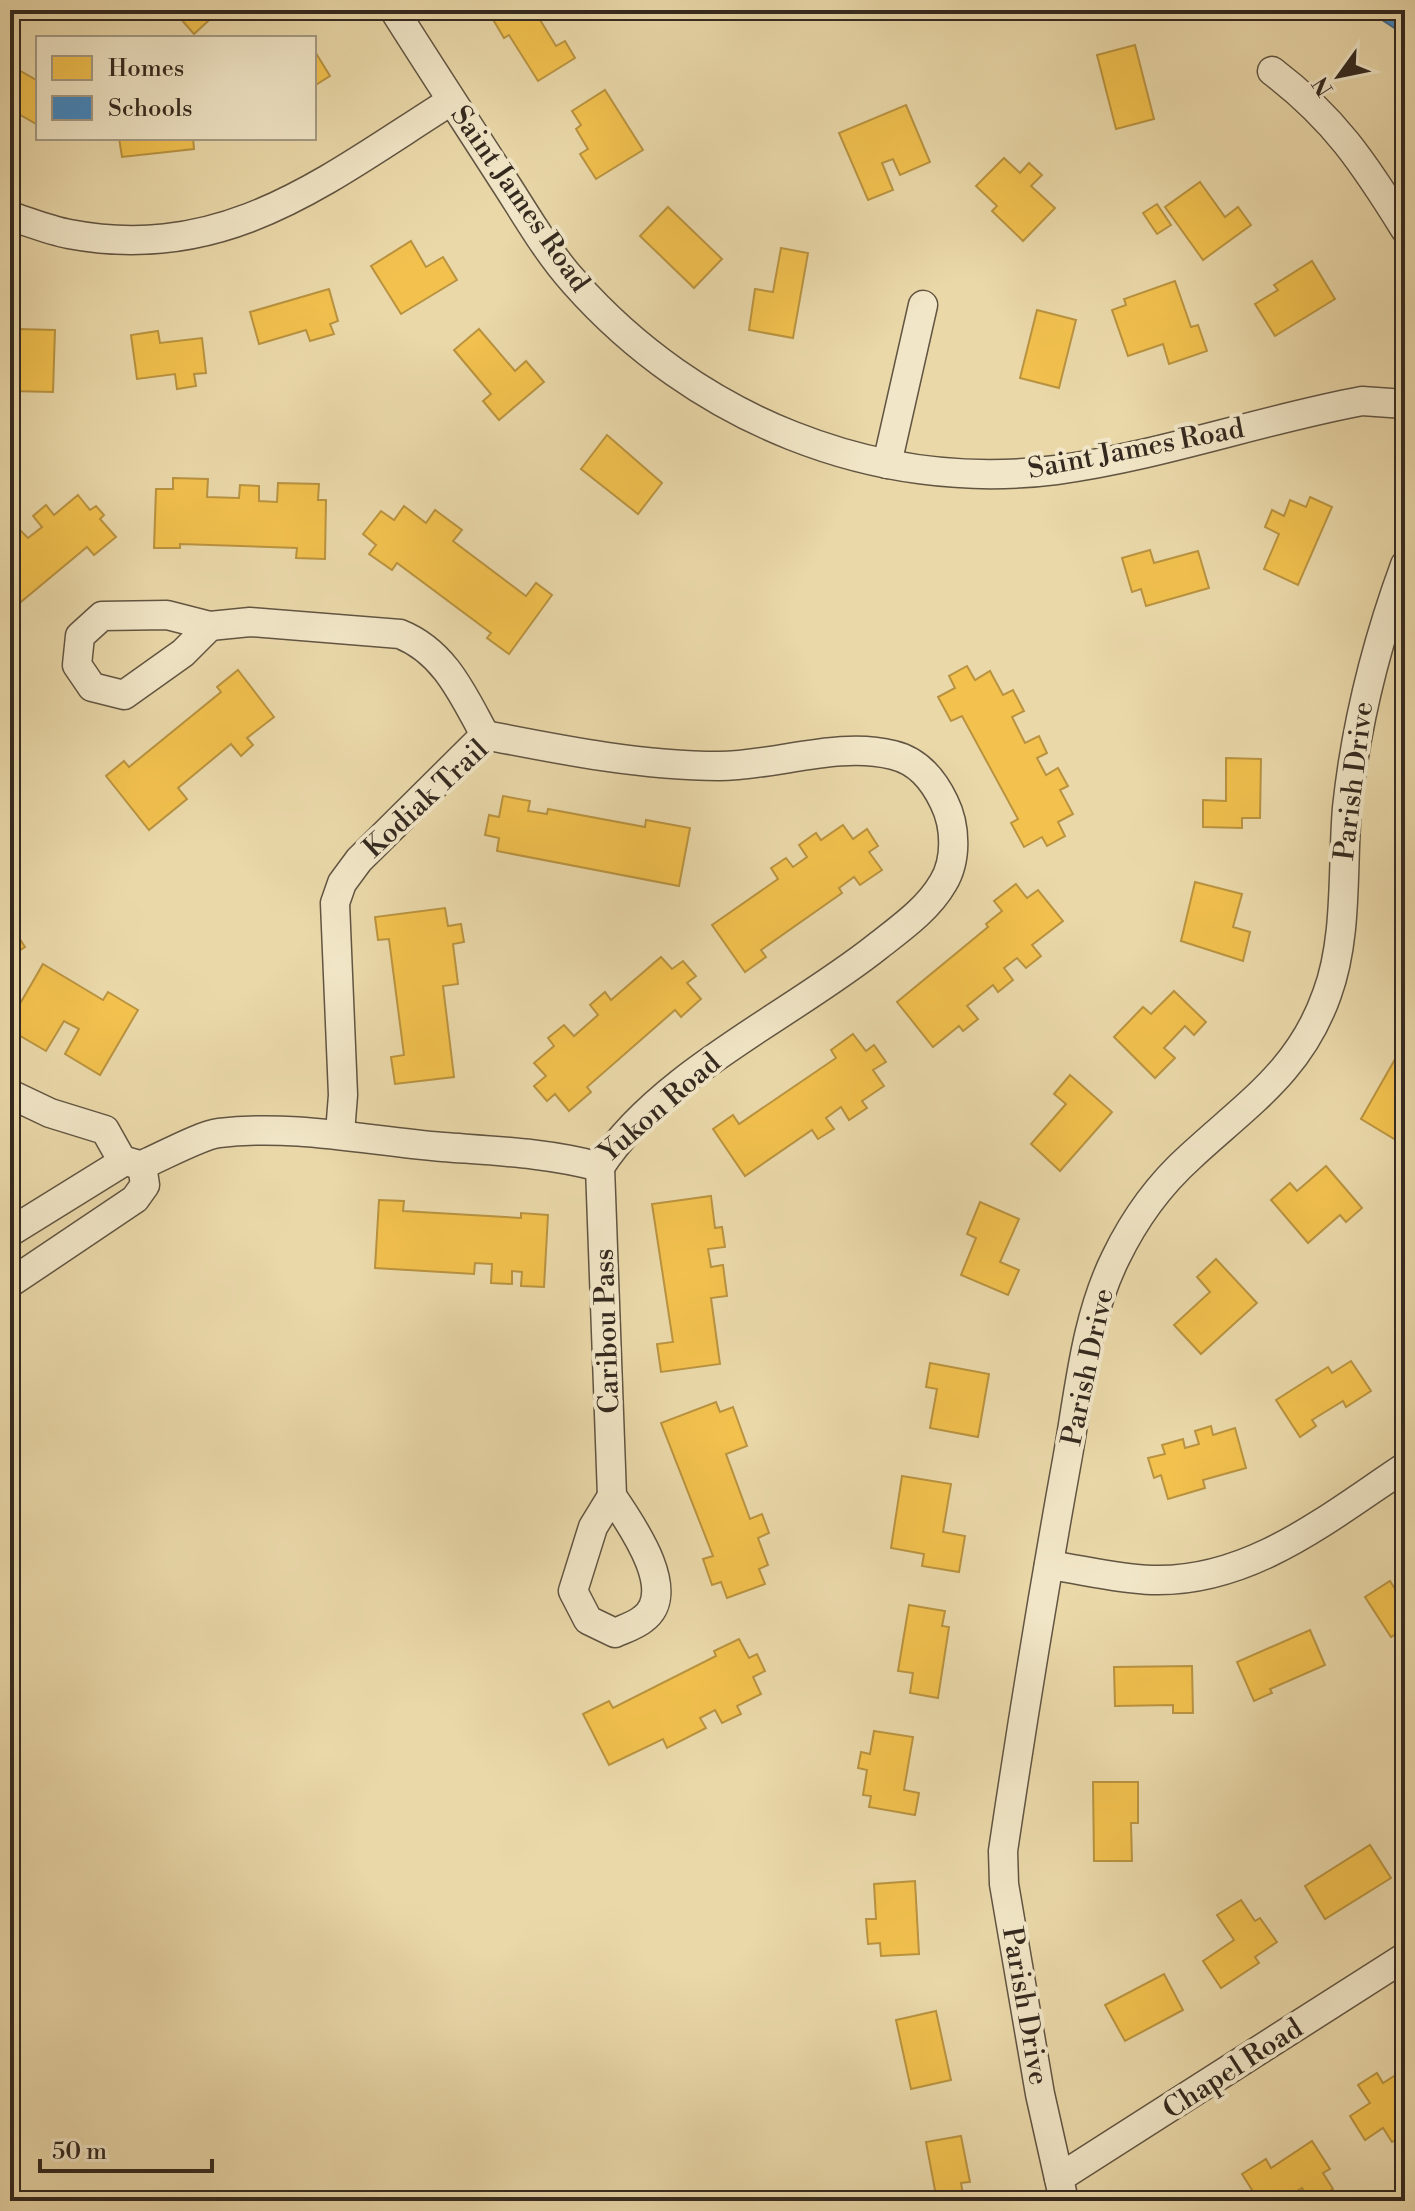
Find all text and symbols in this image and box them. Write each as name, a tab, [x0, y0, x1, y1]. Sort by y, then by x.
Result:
legend	[36, 36, 316, 140]
north arrow	[1299, 36, 1379, 116]
text: Homes	[108, 54, 184, 84]
text: N	[1307, 71, 1340, 101]
text: Schools	[108, 94, 193, 124]
street label: Saint James Road	[443, 99, 597, 299]
street label: Saint James Road	[1025, 411, 1247, 487]
street label: Parish Drive	[1327, 700, 1381, 862]
street label: Kodiak Trail	[356, 732, 496, 866]
street label: Yukon Road	[590, 1046, 728, 1172]
street label: Caribou Pass	[587, 1248, 627, 1414]
street label: Parish Drive	[1054, 1285, 1122, 1449]
street label: Parish Drive	[994, 1924, 1056, 2088]
street label: Chapel Road	[1157, 2011, 1309, 2127]
scale bar	[40, 2123, 212, 2173]
text: 50 m	[52, 2137, 107, 2167]

